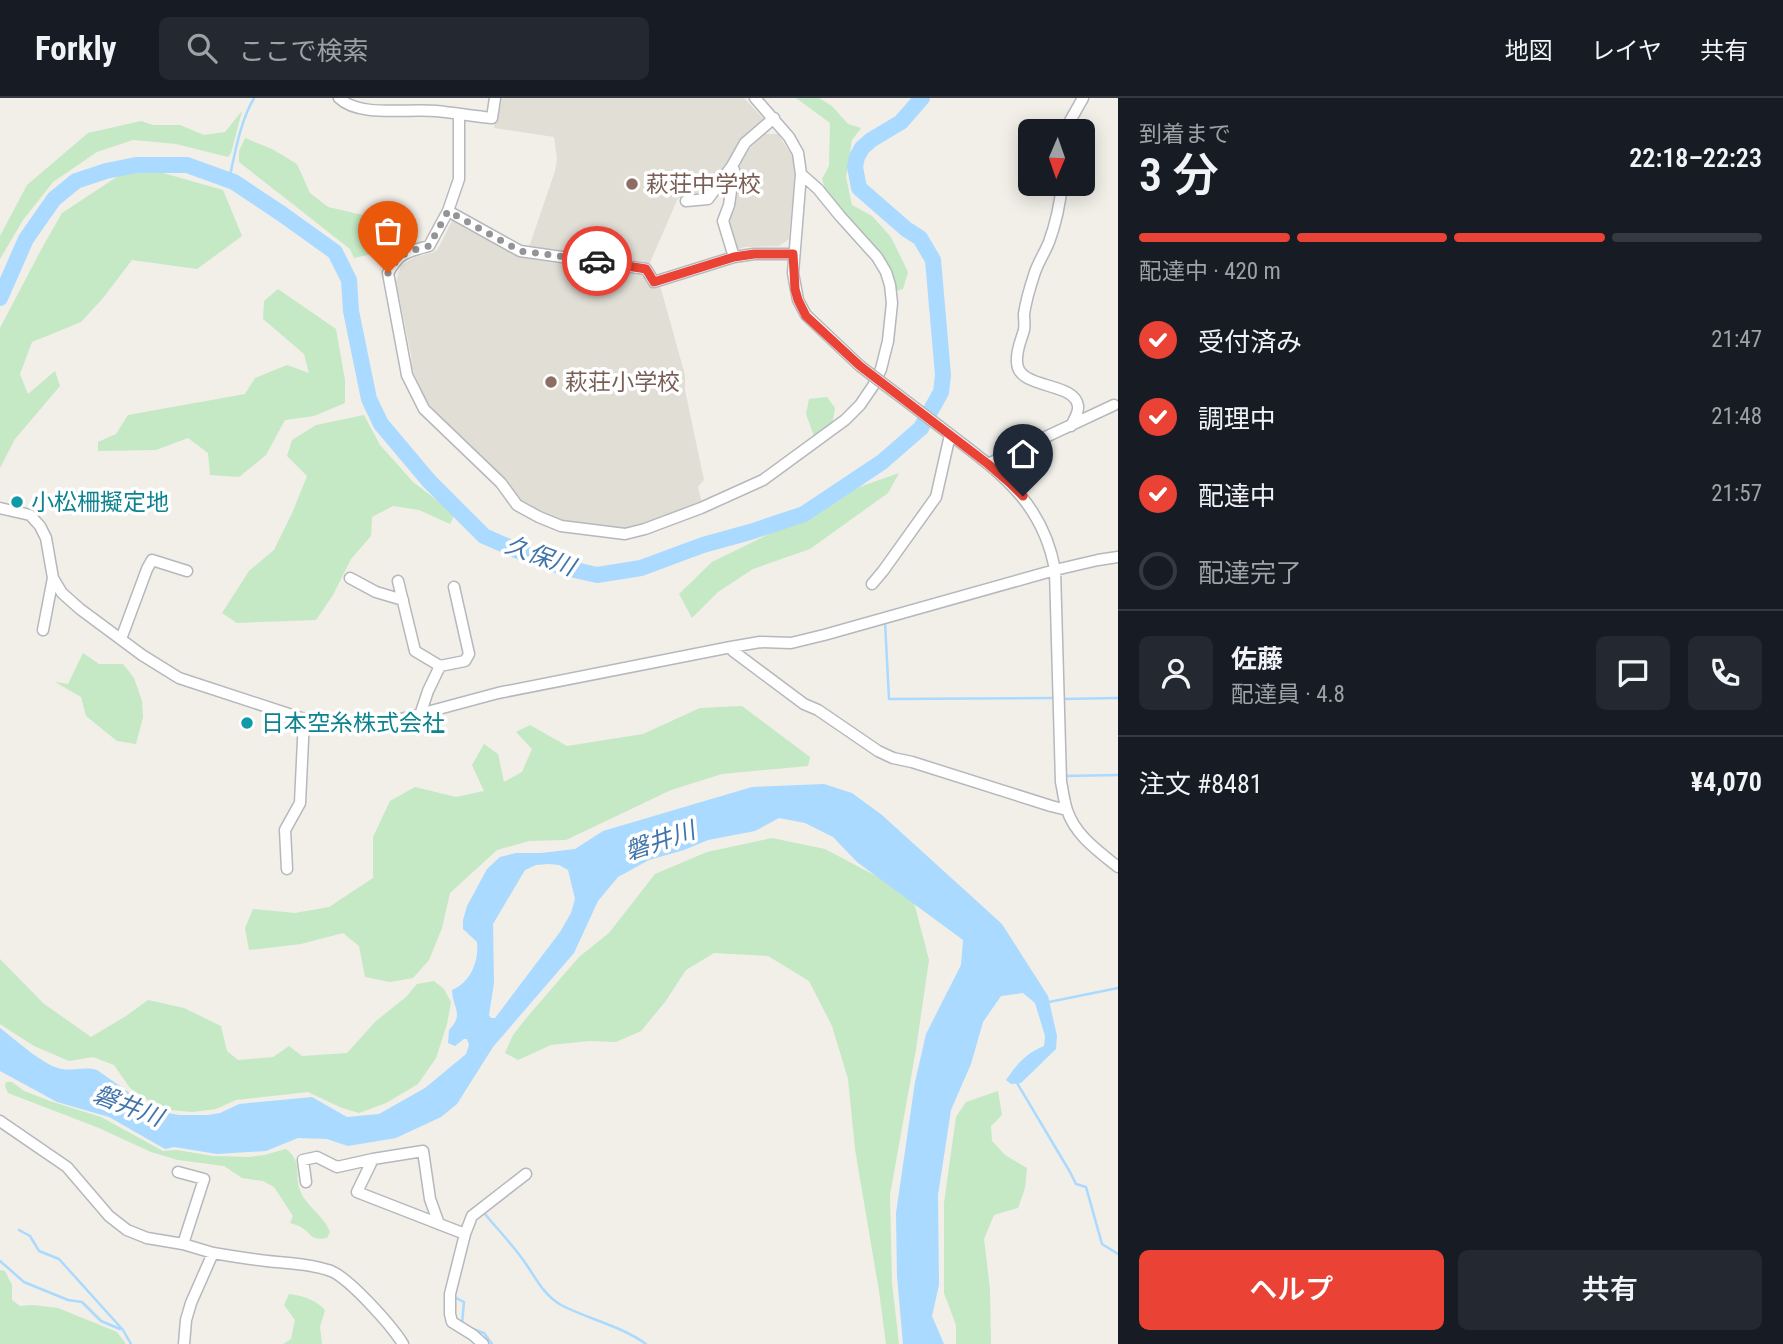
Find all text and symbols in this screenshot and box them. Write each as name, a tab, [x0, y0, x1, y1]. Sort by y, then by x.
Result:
search box	[159, 17, 649, 80]
text: Forkly	[35, 29, 117, 68]
icon: search	[183, 29, 221, 67]
text: ここで検索	[239, 36, 369, 66]
text: 地図	[1505, 37, 1553, 65]
text: レイヤ	[1591, 37, 1662, 65]
text: 共有	[1700, 37, 1748, 65]
north arrow	[1018, 119, 1096, 196]
map controls	[1018, 119, 1095, 196]
text: 到着まで	[1139, 121, 1231, 148]
text: 22:18–22:23	[1629, 143, 1762, 173]
text: 3 分	[1139, 148, 1219, 202]
place label: 萩荘中学校	[646, 171, 761, 198]
marker: 萩荘中学校	[624, 176, 640, 192]
pin	[358, 201, 418, 273]
icon: bag	[369, 212, 407, 250]
courier	[562, 226, 632, 296]
icon: car	[578, 242, 616, 280]
text: 配達中 · 420 m	[1139, 258, 1281, 285]
icon: check	[1139, 321, 1177, 359]
text: 21:47	[1711, 326, 1762, 353]
text: 受付済み	[1198, 327, 1302, 357]
place label: 萩荘小学校	[565, 369, 680, 396]
marker: 萩荘小学校	[543, 374, 559, 390]
icon: check	[1139, 398, 1177, 436]
text: 21:48	[1711, 403, 1762, 430]
text: 調理中	[1198, 404, 1276, 434]
pin	[993, 424, 1053, 496]
icon: home	[1004, 435, 1042, 473]
icon: check	[1139, 475, 1177, 513]
text: 21:57	[1711, 480, 1762, 507]
text: 配達中	[1198, 481, 1276, 511]
place label: 小松柵擬定地	[31, 489, 169, 516]
marker: 小松柵擬定地	[9, 494, 25, 510]
water label: 久保川	[501, 531, 581, 582]
text: 配達完了	[1198, 558, 1302, 588]
button: person	[1139, 636, 1213, 710]
button: chat	[1596, 636, 1670, 710]
button: phone	[1688, 636, 1762, 710]
text: 佐藤	[1231, 644, 1283, 674]
text: 配達員 · 4.8	[1231, 681, 1345, 708]
place label: 日本空糸株式会社	[261, 710, 445, 737]
marker: 日本空糸株式会社	[239, 715, 255, 731]
text: ¥4,070	[1691, 767, 1762, 797]
text: 注文 #8481	[1139, 769, 1263, 799]
water label: 磐井川	[621, 815, 701, 866]
water label: 磐井川	[89, 1080, 169, 1133]
button: ヘルプ	[1139, 1250, 1444, 1330]
button: 共有	[1458, 1250, 1762, 1330]

